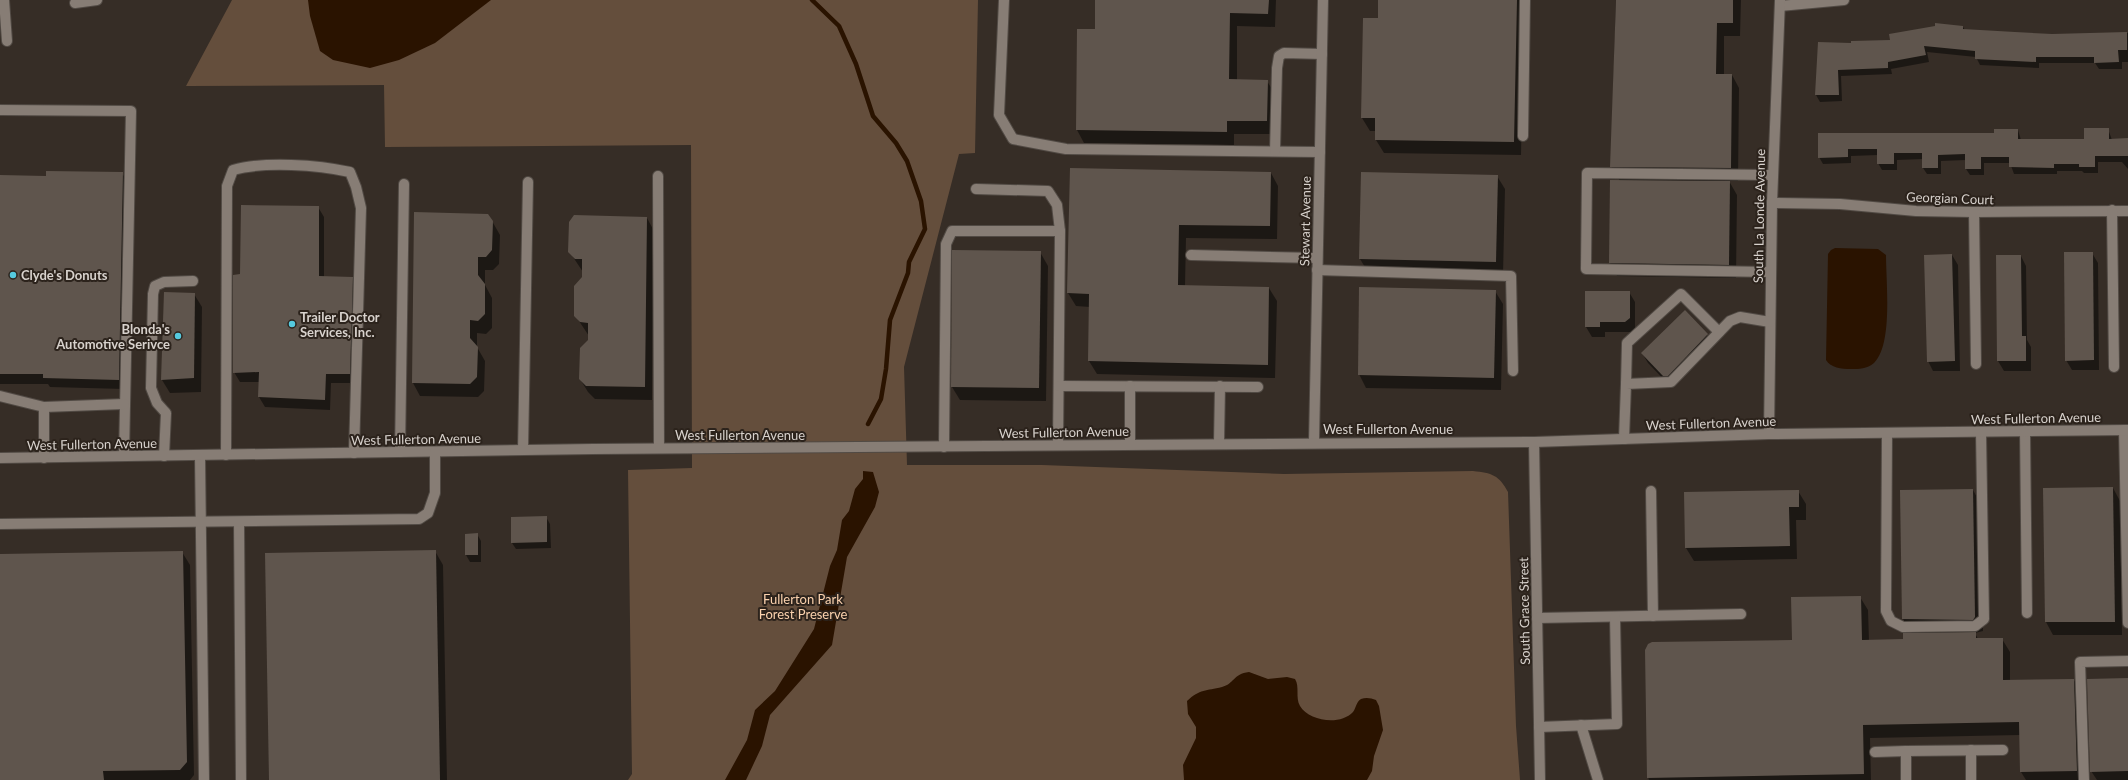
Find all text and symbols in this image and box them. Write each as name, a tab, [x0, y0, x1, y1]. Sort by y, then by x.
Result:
street label: South La Londe Avenue	[1750, 149, 1768, 283]
street label: Stewart Avenue	[1296, 176, 1314, 266]
street label: Georgian Court	[1906, 188, 1994, 208]
place label: Clyde's Donuts	[21, 267, 108, 283]
marker: Clyde's Donuts	[8, 270, 18, 280]
place label: Trailer Doctor Services, Inc.	[300, 309, 380, 340]
marker: Trailer Doctor Services, Inc.	[287, 319, 297, 329]
place label: Blonda's Automotive Serivce	[55, 321, 170, 352]
marker: Blonda's Automotive Serivce	[173, 331, 183, 341]
street label: West Fullerton Avenue	[1971, 409, 2101, 427]
street label: West Fullerton Avenue	[1646, 413, 1776, 433]
street label: West Fullerton Avenue	[1323, 421, 1453, 437]
street label: West Fullerton Avenue	[999, 423, 1129, 441]
street label: West Fullerton Avenue	[675, 427, 805, 443]
street label: West Fullerton Avenue	[351, 430, 481, 448]
street label: West Fullerton Avenue	[27, 435, 157, 453]
street label: South Grace Street	[1515, 557, 1533, 665]
park label: Fullerton Park Forest Preserve	[759, 591, 848, 622]

